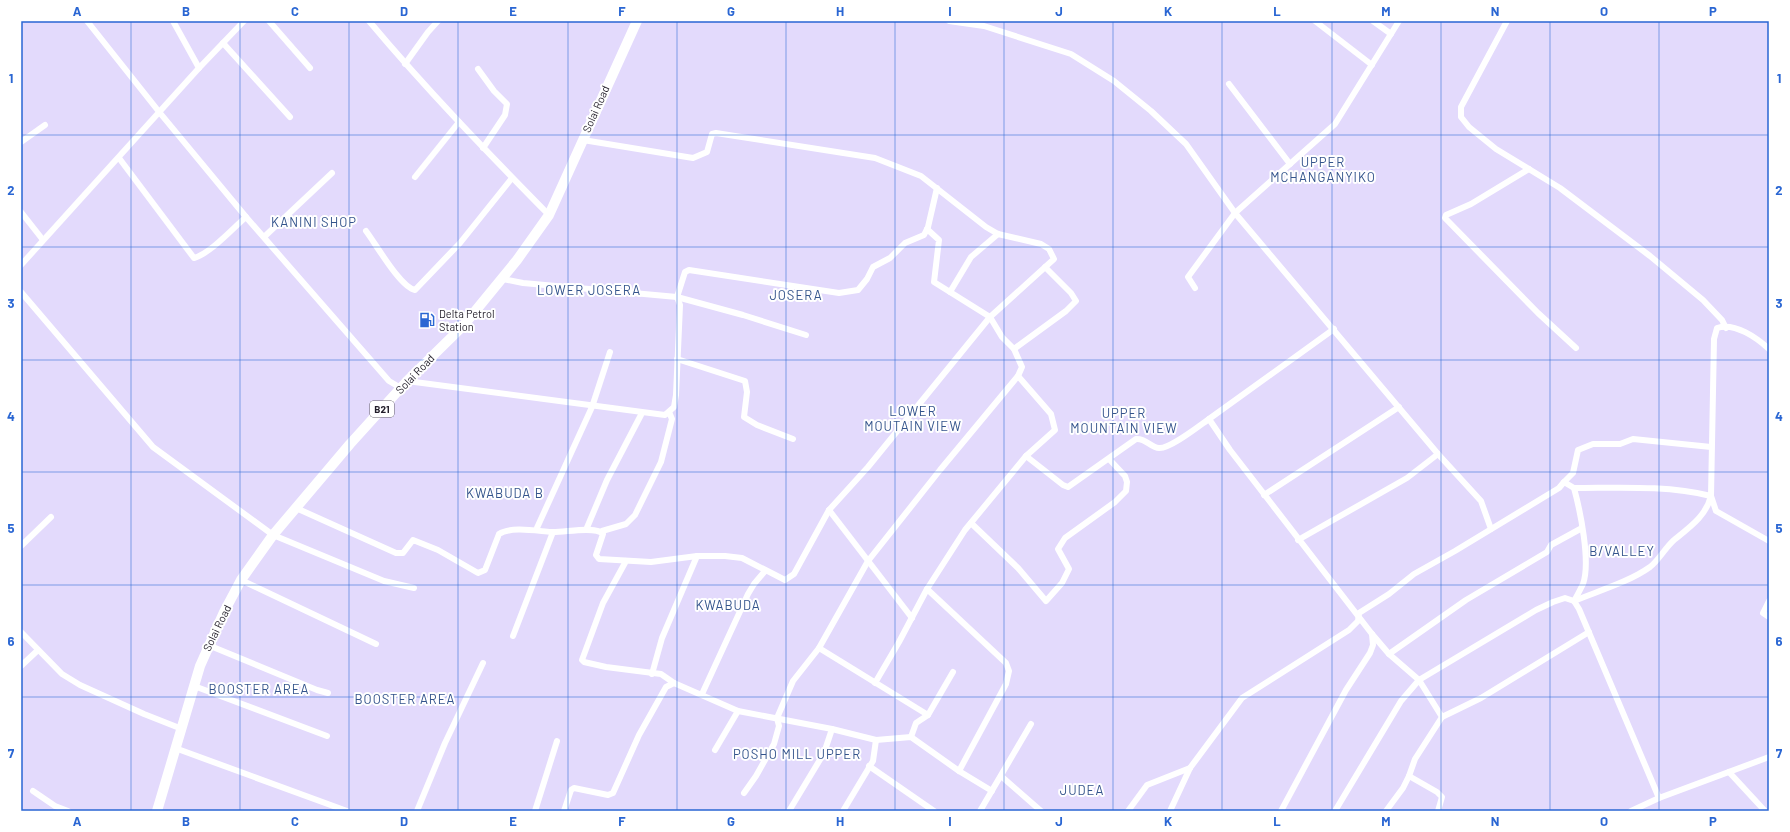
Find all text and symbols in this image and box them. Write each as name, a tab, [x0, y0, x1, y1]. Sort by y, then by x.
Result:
text: A	[73, 3, 82, 19]
text: B	[182, 3, 190, 19]
text: C	[291, 3, 299, 19]
text: D	[400, 3, 408, 19]
text: E	[509, 3, 517, 19]
text: F	[618, 3, 626, 19]
text: G	[727, 3, 735, 19]
text: H	[836, 3, 844, 19]
text: I	[948, 3, 952, 19]
text: J	[1055, 3, 1063, 19]
text: K	[1164, 3, 1172, 19]
text: L	[1273, 3, 1281, 19]
text: M	[1381, 3, 1391, 19]
text: N	[1491, 3, 1499, 19]
text: O	[1600, 3, 1608, 19]
text: P	[1709, 3, 1717, 19]
text: 1	[9, 70, 13, 86]
text: 1	[1777, 70, 1781, 86]
street label: Solai Road	[579, 83, 612, 134]
district label: UPPER MCHANGANYIKO	[1270, 154, 1376, 185]
text: 2	[7, 182, 15, 198]
text: 2	[1775, 182, 1783, 198]
district label: KANINI SHOP	[271, 214, 357, 230]
district label: LOWER JOSERA	[537, 282, 641, 298]
district label: JOSERA	[769, 287, 823, 303]
text: 3	[7, 295, 15, 311]
text: 3	[1775, 295, 1783, 311]
place label: Delta Petrol Station	[439, 307, 495, 333]
fuel station icon: Delta Petrol Station	[418, 311, 436, 329]
street label: Solai Road	[393, 351, 437, 396]
road number: B21	[370, 401, 394, 417]
district label: LOWER MOUTAIN VIEW	[864, 403, 962, 434]
district label: UPPER MOUNTAIN VIEW	[1070, 405, 1178, 436]
text: 4	[7, 408, 15, 424]
text: 4	[1775, 408, 1783, 424]
district label: KWABUDA B	[466, 485, 544, 501]
text: 5	[7, 520, 15, 536]
text: 5	[1775, 520, 1783, 536]
district label: B/VALLEY	[1589, 543, 1655, 559]
district label: KWABUDA	[695, 597, 761, 613]
street label: Solai Road	[200, 603, 233, 653]
text: 6	[8, 633, 15, 649]
text: 6	[1776, 633, 1783, 649]
district label: BOOSTER AREA	[208, 681, 310, 697]
district label: BOOSTER AREA	[354, 691, 456, 707]
text: 7	[8, 745, 15, 761]
text: 7	[1776, 745, 1783, 761]
district label: POSHO MILL UPPER	[733, 746, 861, 762]
district label: JUDEA	[1060, 782, 1104, 798]
text: A	[73, 813, 82, 829]
text: B	[182, 813, 190, 829]
text: C	[291, 813, 299, 829]
text: D	[400, 813, 408, 829]
text: E	[509, 813, 517, 829]
text: F	[618, 813, 626, 829]
text: G	[727, 813, 735, 829]
text: H	[836, 813, 844, 829]
text: I	[948, 813, 952, 829]
text: J	[1055, 813, 1063, 829]
text: K	[1164, 813, 1172, 829]
text: L	[1273, 813, 1281, 829]
text: M	[1381, 813, 1391, 829]
text: N	[1491, 813, 1499, 829]
text: O	[1600, 813, 1608, 829]
text: P	[1709, 813, 1717, 829]

